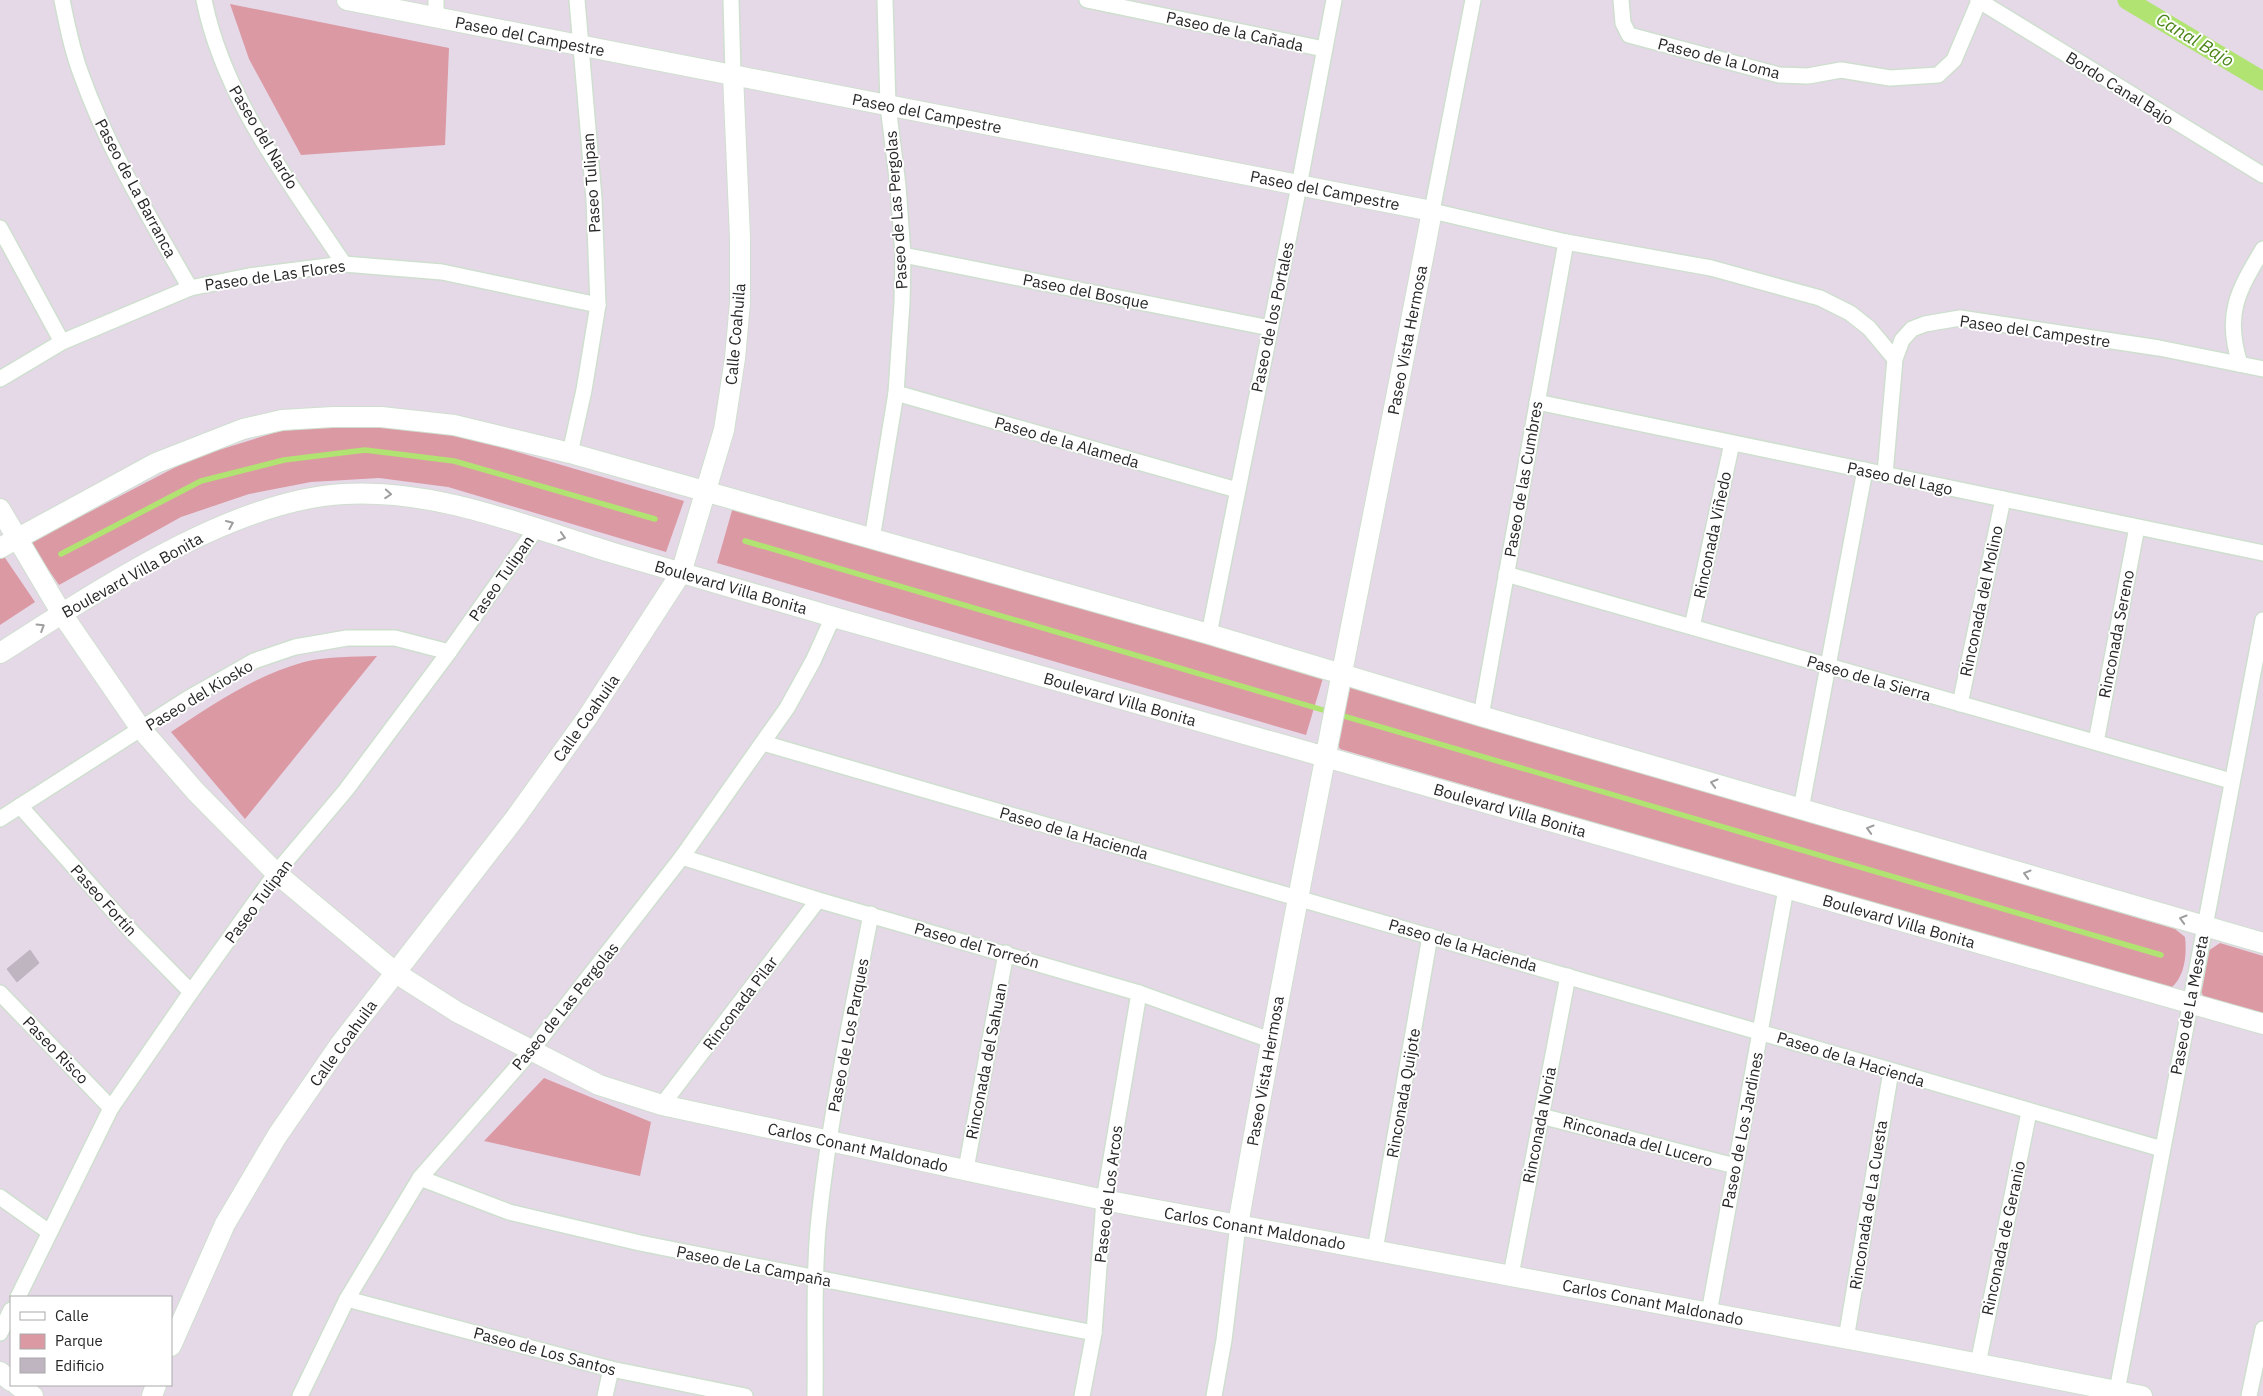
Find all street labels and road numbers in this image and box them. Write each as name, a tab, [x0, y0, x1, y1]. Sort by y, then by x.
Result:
street label: Paseo de la Cañada	[1165, 7, 1306, 55]
street label: Paseo del Campestre	[454, 12, 607, 60]
street label: Paseo de la Loma	[1656, 33, 1783, 83]
street label: Bordo Canal Bajo	[2062, 47, 2178, 129]
street label: Paseo del Nardo	[225, 82, 303, 193]
street label: Paseo del Campestre	[851, 89, 1004, 137]
street label: Paseo de La Barranca	[91, 115, 181, 261]
street label: Paseo de Las Pergolas	[880, 130, 912, 290]
street label: Paseo Tulipan	[578, 132, 604, 234]
street label: Paseo del Campestre	[1249, 166, 1402, 214]
street label: Paseo de los Portales	[1246, 240, 1298, 394]
street label: Paseo de Las Flores	[203, 255, 347, 295]
street label: Paseo Vista Hermosa	[1383, 263, 1431, 417]
street label: Paseo del Bosque	[1021, 269, 1151, 313]
street label: Calle Coahuila	[721, 282, 749, 386]
street label: Paseo del Campestre	[1958, 311, 2112, 352]
street label: Paseo de las Cumbres	[1499, 399, 1547, 559]
street label: Paseo de la Alameda	[992, 412, 1142, 472]
street label: Paseo del Lago	[1845, 457, 1955, 499]
street label: Rinconada Viñedo	[1689, 470, 1735, 600]
street label: Rinconada del Molino	[1955, 524, 2007, 678]
street label: Boulevard Villa Bonita	[58, 528, 206, 622]
street label: Paseo Tulipan	[464, 531, 538, 625]
street label: Boulevard Villa Bonita	[652, 556, 810, 619]
street label: Rinconada Sereno	[2094, 568, 2138, 700]
street label: Paseo de la Sierra	[1805, 651, 1934, 705]
street label: Paseo del Kiosko	[142, 655, 256, 735]
street label: Boulevard Villa Bonita	[1041, 668, 1199, 731]
street label: Calle Coahuila	[549, 670, 624, 766]
street label: Boulevard Villa Bonita	[1431, 779, 1589, 842]
street label: Paseo de la Hacienda	[997, 802, 1151, 864]
street label: Paseo Tulipan	[220, 855, 296, 947]
street label: Paseo Fortín	[67, 860, 141, 940]
street label: Boulevard Villa Bonita	[1820, 890, 1978, 953]
street label: Paseo de la Hacienda	[1386, 914, 1540, 976]
street label: Paseo del Torreón	[912, 918, 1042, 972]
street label: Paseo de La Meseta	[2166, 933, 2212, 1077]
street label: Paseo de Las Pergolas	[507, 938, 623, 1074]
street label: Rinconada Pilar	[698, 952, 782, 1054]
street label: Paseo de Los Parques	[823, 956, 873, 1114]
street label: Rinconada del Sahuan	[961, 981, 1011, 1141]
street label: Paseo Vista Hermosa	[1242, 994, 1288, 1148]
street label: Calle Coahuila	[305, 995, 381, 1090]
street label: Paseo Risco	[19, 1012, 93, 1088]
street label: Rinconada Quijote	[1382, 1026, 1424, 1159]
street label: Paseo de la Hacienda	[1775, 1027, 1928, 1091]
street label: Paseo de Los Jardines	[1717, 1050, 1767, 1210]
street label: Rinconada Noria	[1518, 1065, 1560, 1185]
street label: Rinconada del Lucero	[1561, 1111, 1715, 1171]
street label: Carlos Conant Maldonado	[766, 1118, 950, 1176]
street label: Rinconada de La Cuesta	[1845, 1118, 1891, 1291]
street label: Paseo de Los Arcos	[1090, 1124, 1126, 1264]
street label: Rinconada de Geranio	[1977, 1159, 2029, 1317]
street label: Carlos Conant Maldonado	[1163, 1202, 1347, 1254]
street label: Paseo de La Campaña	[675, 1241, 834, 1291]
street label: Carlos Conant Maldonado	[1561, 1275, 1745, 1329]
street label: Paseo de Los Santos	[471, 1322, 619, 1380]

